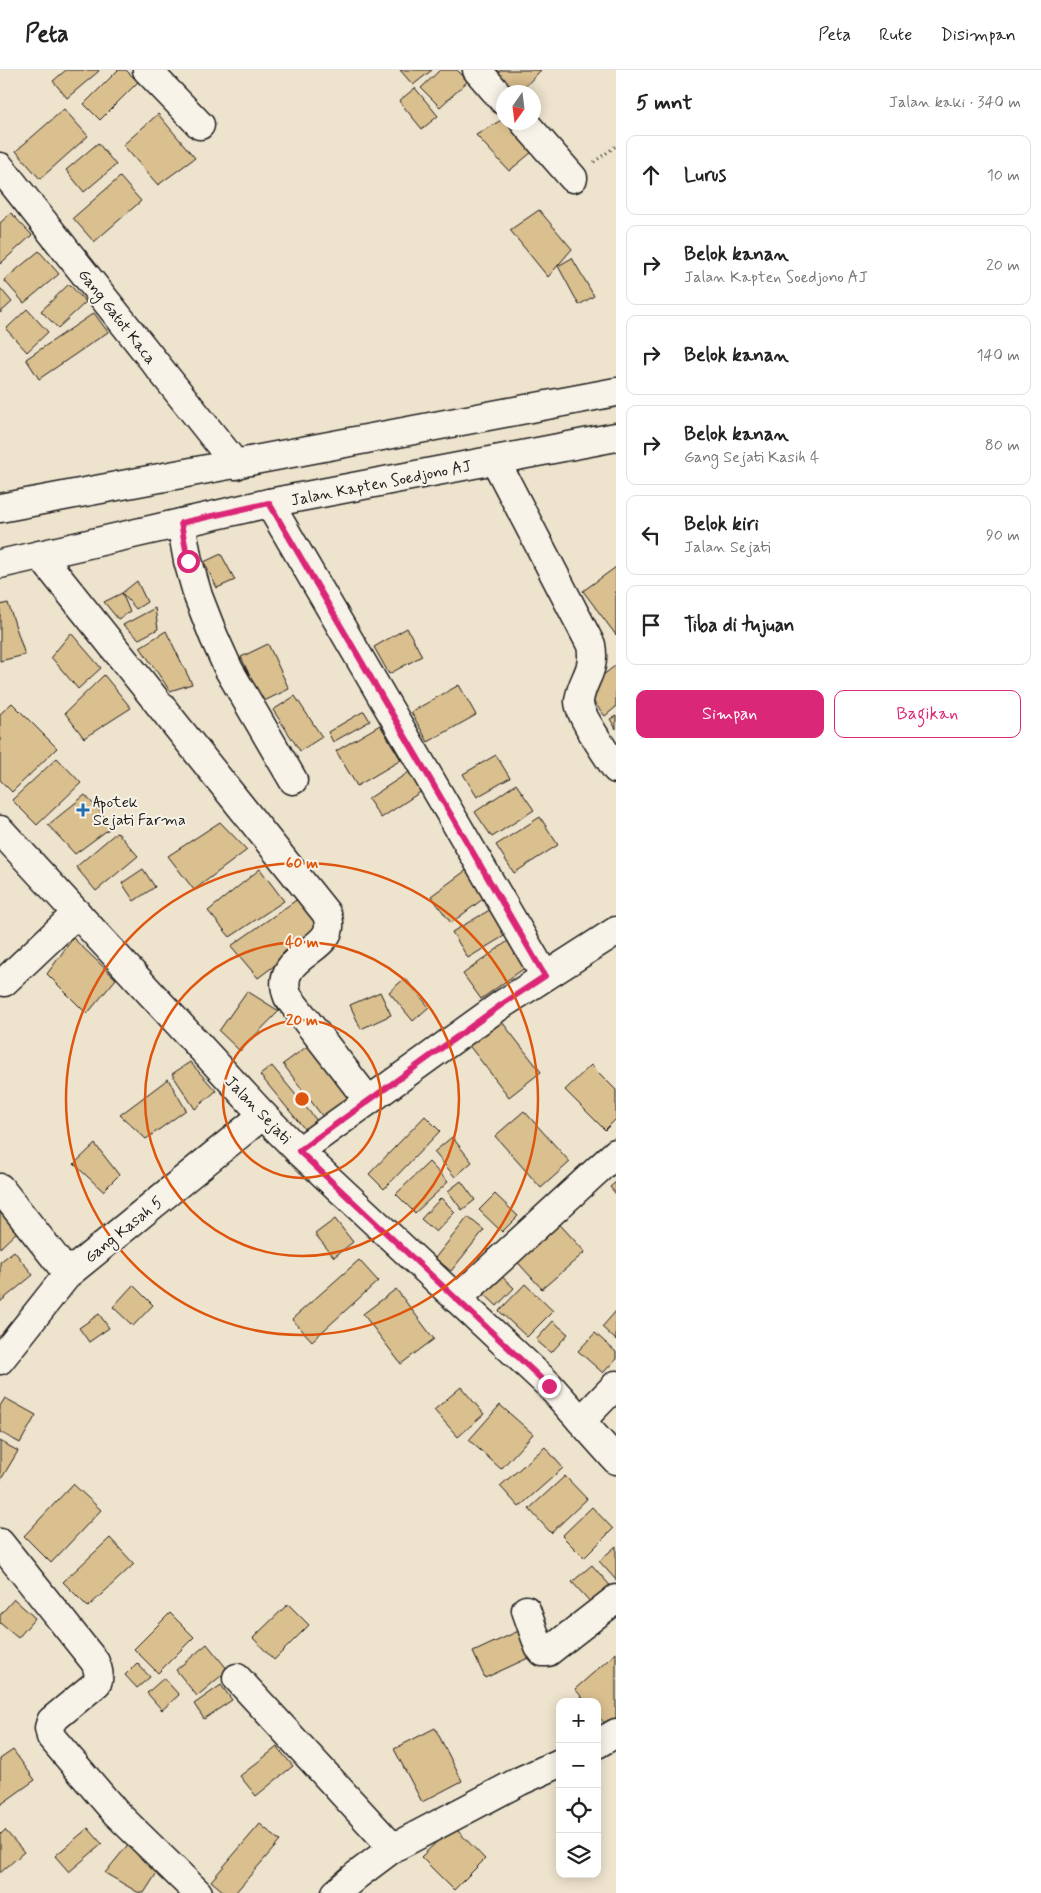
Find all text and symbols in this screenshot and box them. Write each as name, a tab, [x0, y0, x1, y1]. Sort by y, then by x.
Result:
text: Peta	[25, 19, 69, 50]
text: Peta	[818, 23, 851, 47]
text: Rute	[879, 23, 912, 47]
text: Disimpan	[940, 23, 1016, 47]
north arrow	[496, 85, 541, 130]
text: 5 mnt	[636, 89, 693, 117]
text: Jalan kaki · 340 m	[889, 92, 1021, 113]
icon: ahead	[637, 161, 665, 189]
text: Lurus	[684, 163, 726, 188]
text: 10 m	[987, 165, 1020, 186]
text: Belok kanan	[684, 242, 789, 267]
icon: right	[637, 251, 665, 279]
text: 20 m	[986, 255, 1020, 276]
street label: Gang Gatot Kaca	[72, 265, 161, 370]
text: Jalan Kapten Soedjono AJ	[684, 267, 868, 288]
icon: right	[637, 341, 665, 369]
text: Belok kanan	[684, 343, 789, 368]
text: 140 m	[976, 345, 1020, 366]
text: Belok kanan	[684, 422, 789, 447]
icon: right	[637, 431, 665, 459]
text: 80 m	[985, 435, 1020, 456]
text: Gang Sejati Kasih 4	[684, 447, 819, 468]
street label: Jalan Kapten Soedjono AJ	[289, 456, 473, 511]
text: Belok kiri	[684, 512, 759, 537]
icon: left	[637, 521, 665, 549]
text: 90 m	[986, 525, 1020, 546]
text: Jalan Sejati	[684, 537, 771, 558]
route start	[177, 550, 200, 573]
icon: arrive	[637, 611, 665, 639]
text: Tiba di tujuan	[684, 613, 795, 638]
button: Simpan	[636, 690, 824, 738]
button: Bagikan	[834, 690, 1021, 738]
place label: Apotek Sejati Farma	[93, 792, 186, 831]
marker: Apotek Sejati Farma	[77, 804, 89, 816]
text: 60 m	[286, 854, 318, 874]
text: 40 m	[285, 933, 319, 953]
text: 20 m	[286, 1011, 318, 1031]
street label: Jalan Sejati	[220, 1072, 296, 1148]
centre of rings	[293, 1090, 311, 1108]
street label: Gang Kasah 5	[80, 1192, 168, 1269]
route end	[538, 1375, 561, 1398]
map controls	[556, 1698, 601, 1878]
button: +	[556, 1698, 601, 1743]
button: −	[556, 1743, 601, 1788]
button: locate	[556, 1788, 601, 1833]
button: layers	[556, 1833, 601, 1878]

